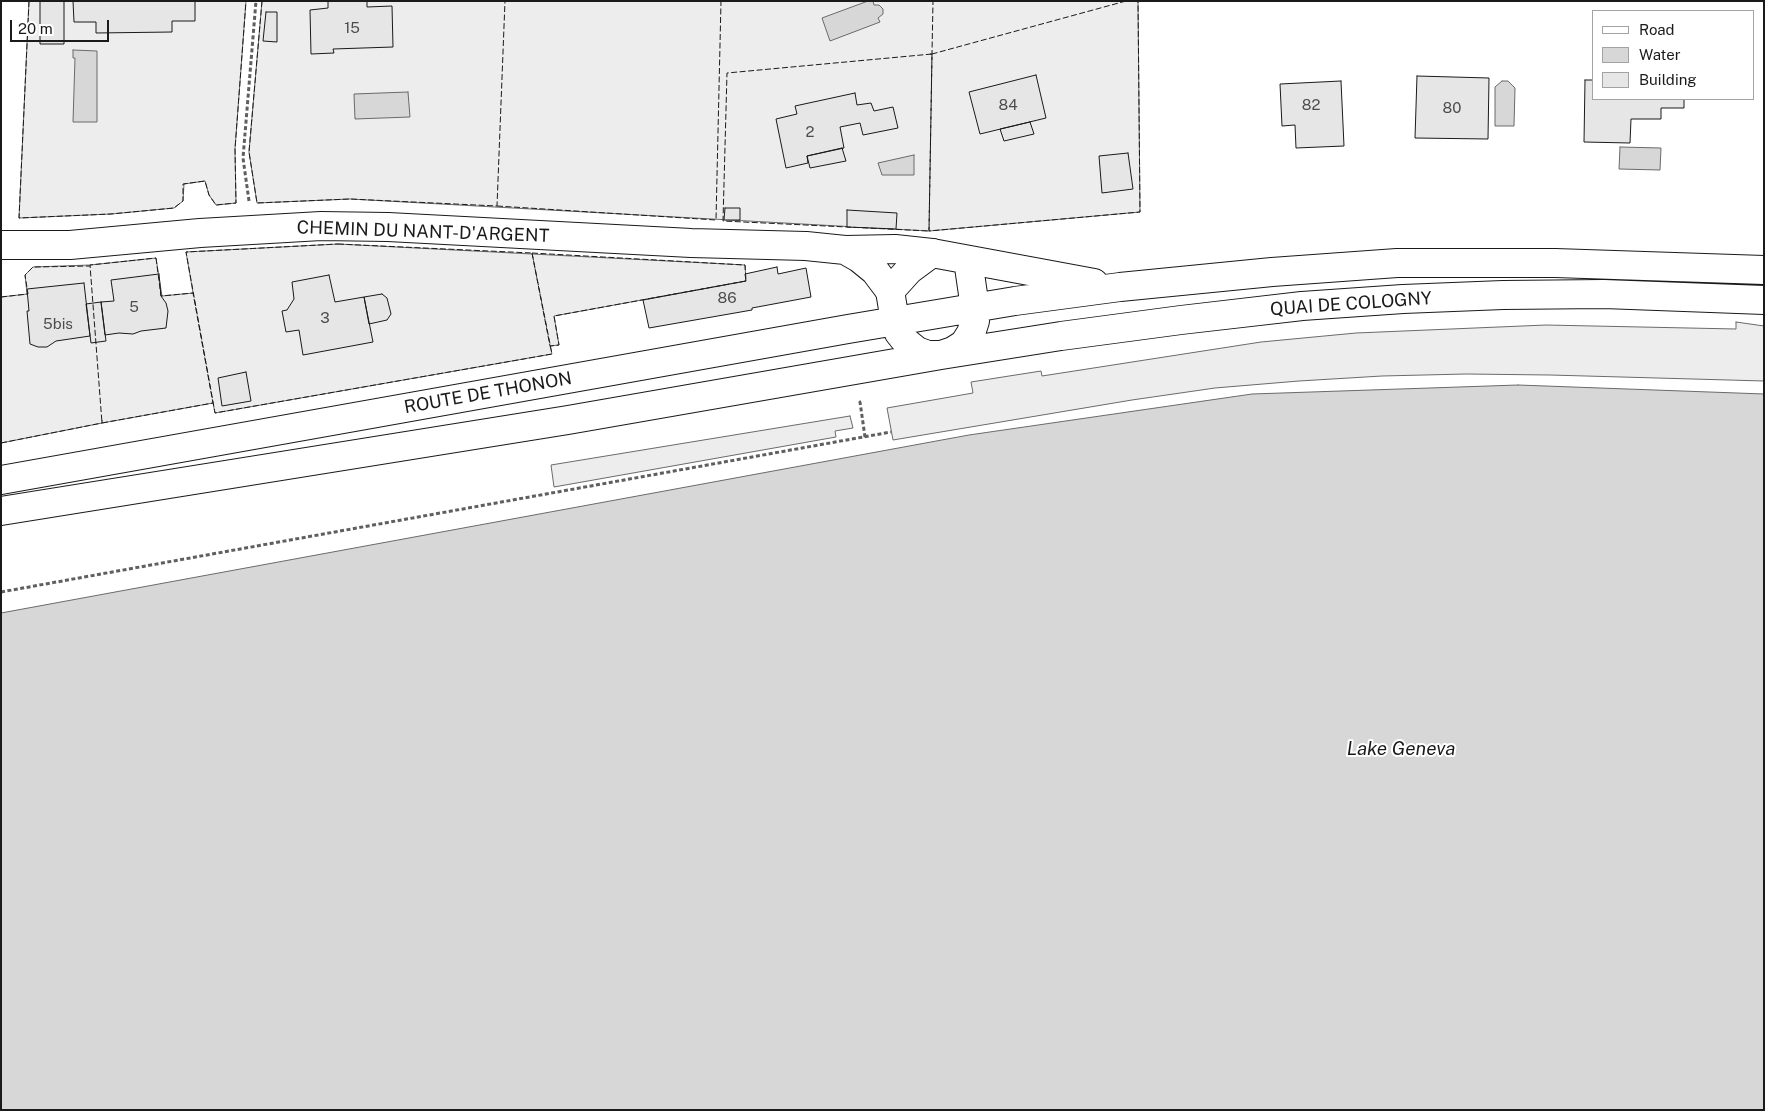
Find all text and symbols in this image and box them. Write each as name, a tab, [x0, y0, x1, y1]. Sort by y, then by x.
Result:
scale bar	[12, 10, 111, 42]
legend	[1592, 10, 1755, 100]
house number: 15	[344, 19, 360, 37]
text: 20 m	[18, 20, 53, 37]
text: Road	[1639, 21, 1675, 38]
text: Water	[1639, 46, 1681, 63]
text: Building	[1639, 71, 1697, 88]
house number: 84	[998, 96, 1018, 114]
house number: 82	[1302, 96, 1320, 114]
house number: 80	[1443, 99, 1461, 117]
house number: 2	[806, 123, 814, 141]
street label: CHEMIN DU NANT-D'ARGENT	[296, 217, 550, 247]
street label: QUAI DE COLOGNY	[1269, 288, 1433, 320]
house number: 86	[718, 289, 736, 307]
house number: 5	[129, 298, 139, 316]
house number: 3	[320, 309, 330, 327]
house number: 5bis	[43, 315, 73, 333]
street label: ROUTE DE THONON	[402, 368, 574, 418]
water label: Lake Geneva	[1347, 738, 1455, 760]

